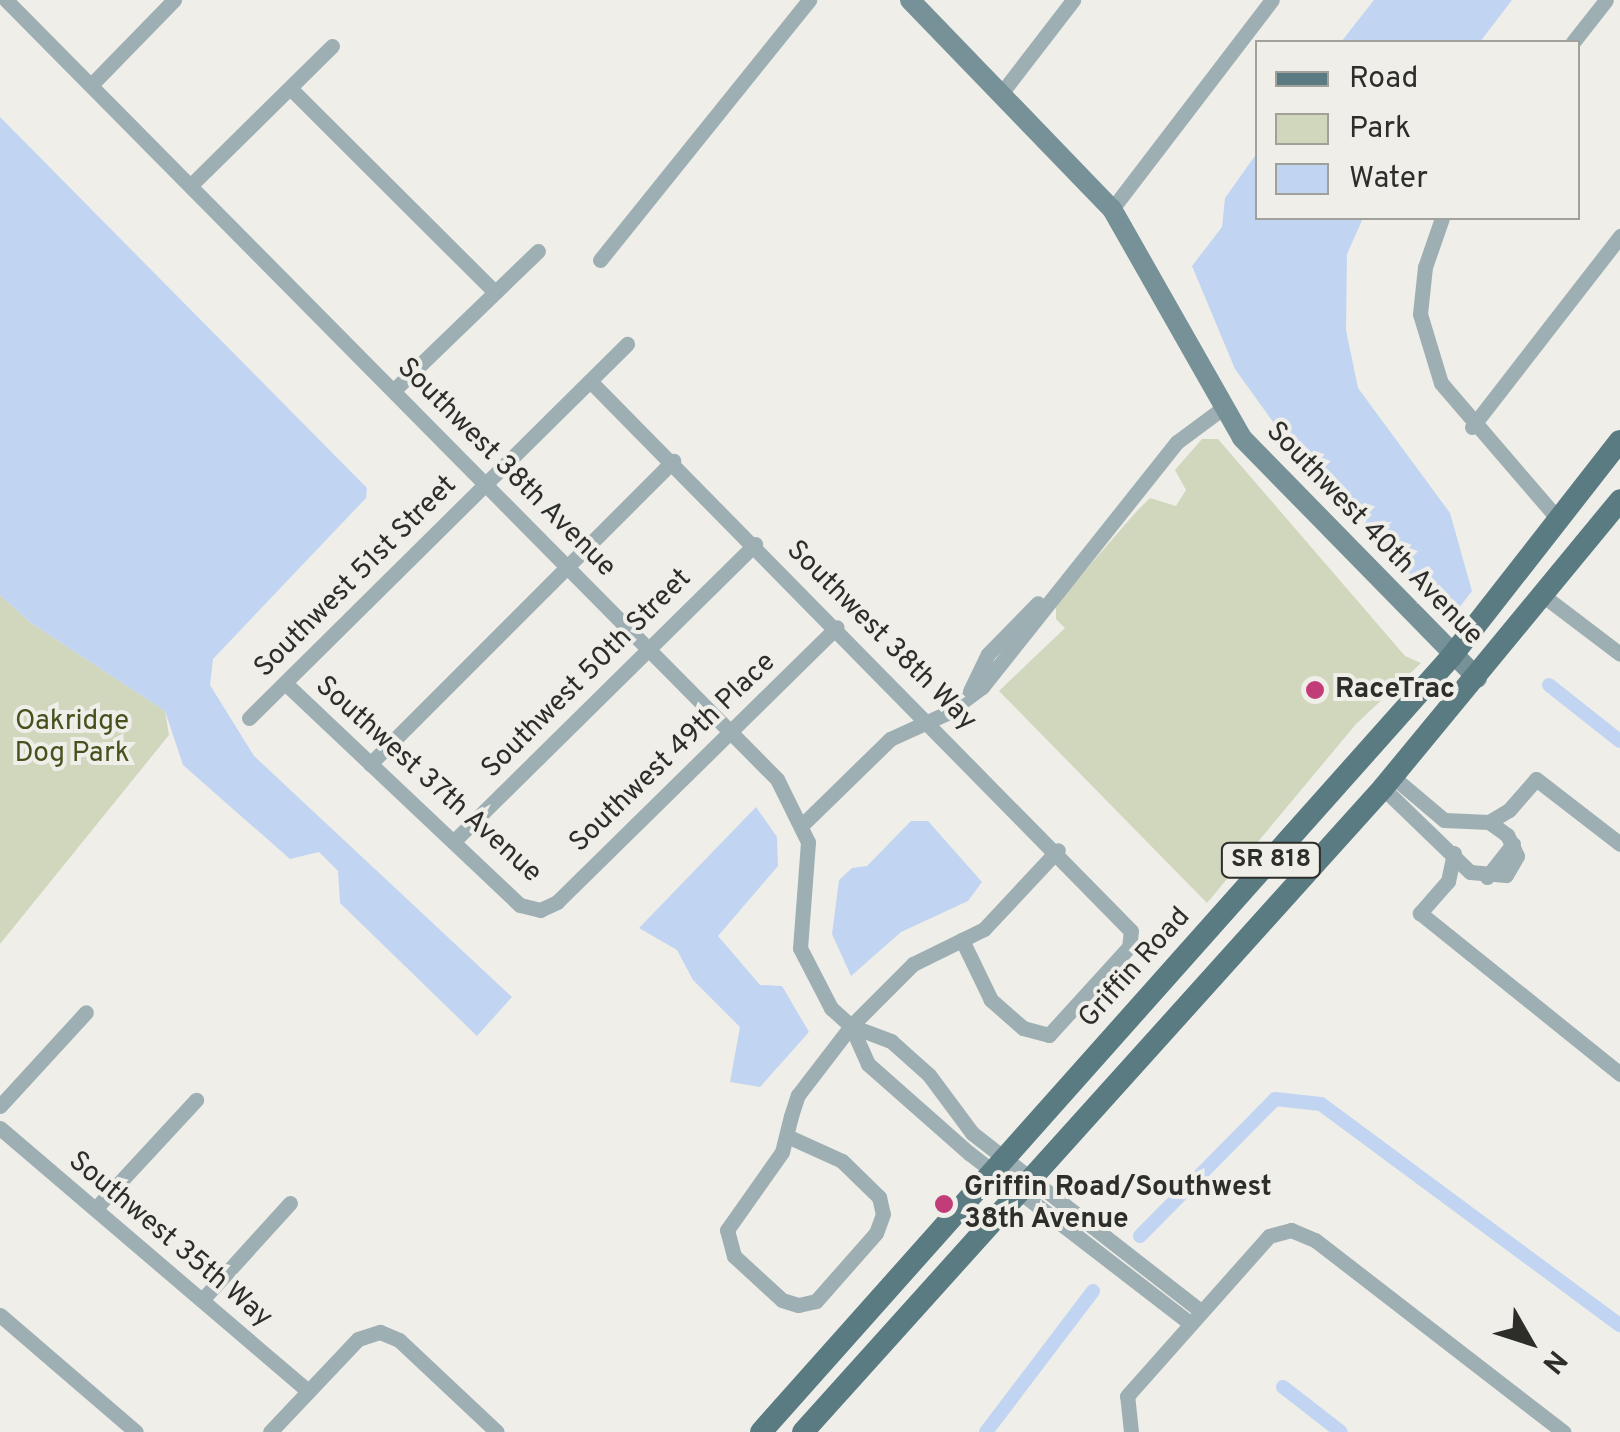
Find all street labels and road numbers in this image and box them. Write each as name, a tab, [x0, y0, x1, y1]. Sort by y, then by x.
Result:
street label: Southwest 38th Avenue	[389, 351, 623, 585]
street label: Southwest 40th Avenue	[1258, 415, 1490, 653]
street label: Southwest 51st Street	[248, 469, 464, 685]
street label: Southwest 38th Way	[779, 534, 983, 738]
street label: Southwest 50th Street	[475, 562, 699, 786]
street label: Southwest 49th Place	[563, 646, 783, 860]
street label: Southwest 37th Avenue	[308, 669, 548, 891]
road number: SR 818	[1218, 840, 1324, 880]
street label: Griffin Road	[1072, 901, 1198, 1035]
street label: Southwest 35th Way	[61, 1145, 279, 1335]

